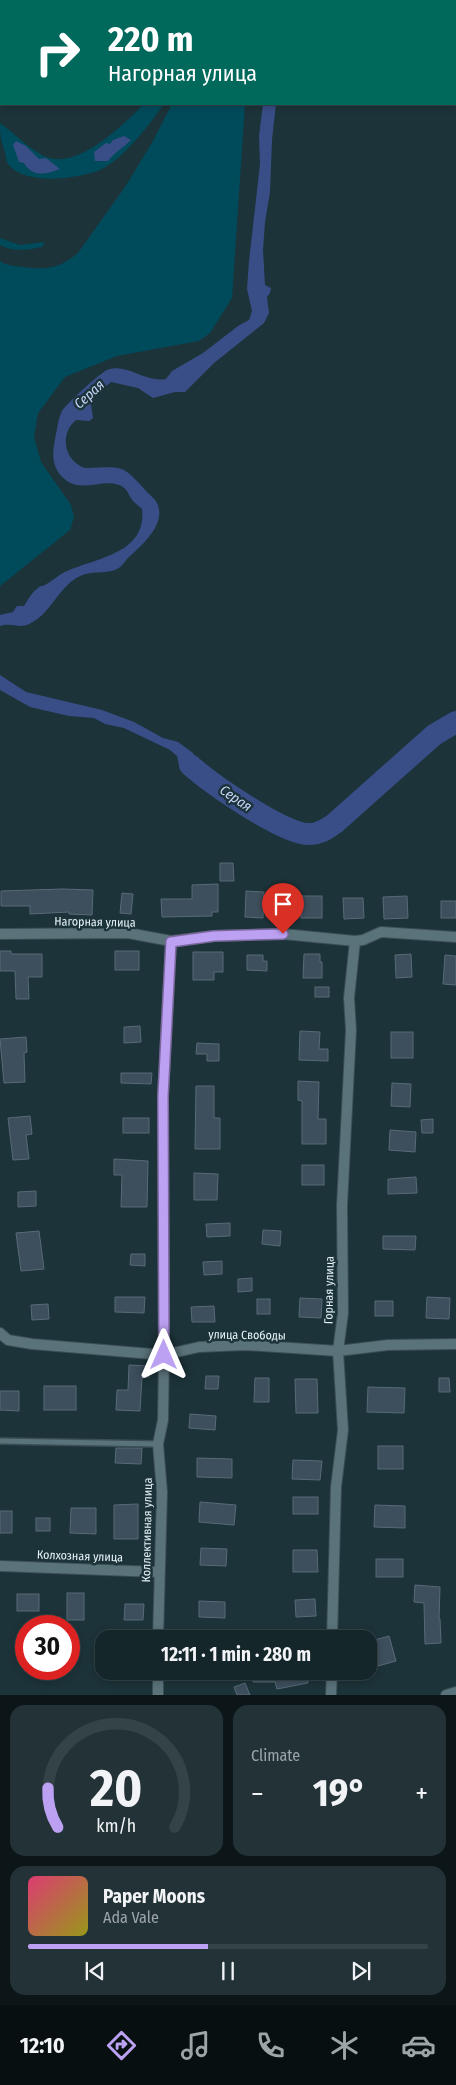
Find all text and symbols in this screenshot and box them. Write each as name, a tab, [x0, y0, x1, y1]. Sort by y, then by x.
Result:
text: 220 m	[108, 18, 194, 60]
icon: right	[25, 20, 90, 85]
text: Нагорная улица	[108, 60, 257, 87]
water label: Серая	[71, 376, 108, 413]
water label: Серая	[216, 782, 255, 815]
pin	[262, 883, 304, 934]
icon: arrive	[269, 890, 297, 918]
street label: Нагорная улица	[54, 914, 136, 930]
street label: Горная улица	[321, 1256, 337, 1324]
street label: улица Свободы	[208, 1327, 286, 1343]
position arrow	[137, 1328, 189, 1380]
street label: Коллективная улица	[139, 1477, 155, 1583]
street label: Колхозная улица	[37, 1548, 123, 1565]
speed limit sign: 30	[15, 1615, 80, 1680]
text: 12:11 · 1 min · 280 m	[161, 1643, 311, 1666]
text: Climate	[251, 1746, 300, 1765]
text: 20	[89, 1757, 143, 1820]
text: 19°	[313, 1770, 366, 1816]
text: −	[251, 1777, 264, 1810]
text: +	[415, 1777, 428, 1810]
text: km/h	[97, 1815, 136, 1837]
text: Paper Moons	[103, 1885, 205, 1908]
text: Ada Vale	[103, 1908, 159, 1927]
icon: previous	[81, 1957, 109, 1985]
icon: pause	[214, 1957, 242, 1985]
icon: next	[347, 1957, 375, 1985]
icon: directions	[104, 2028, 139, 2063]
icon: music	[178, 2028, 213, 2063]
icon: phone	[253, 2028, 288, 2063]
icon: climate	[327, 2028, 362, 2063]
icon: car	[401, 2028, 436, 2063]
text: 12:10	[20, 2032, 65, 2059]

